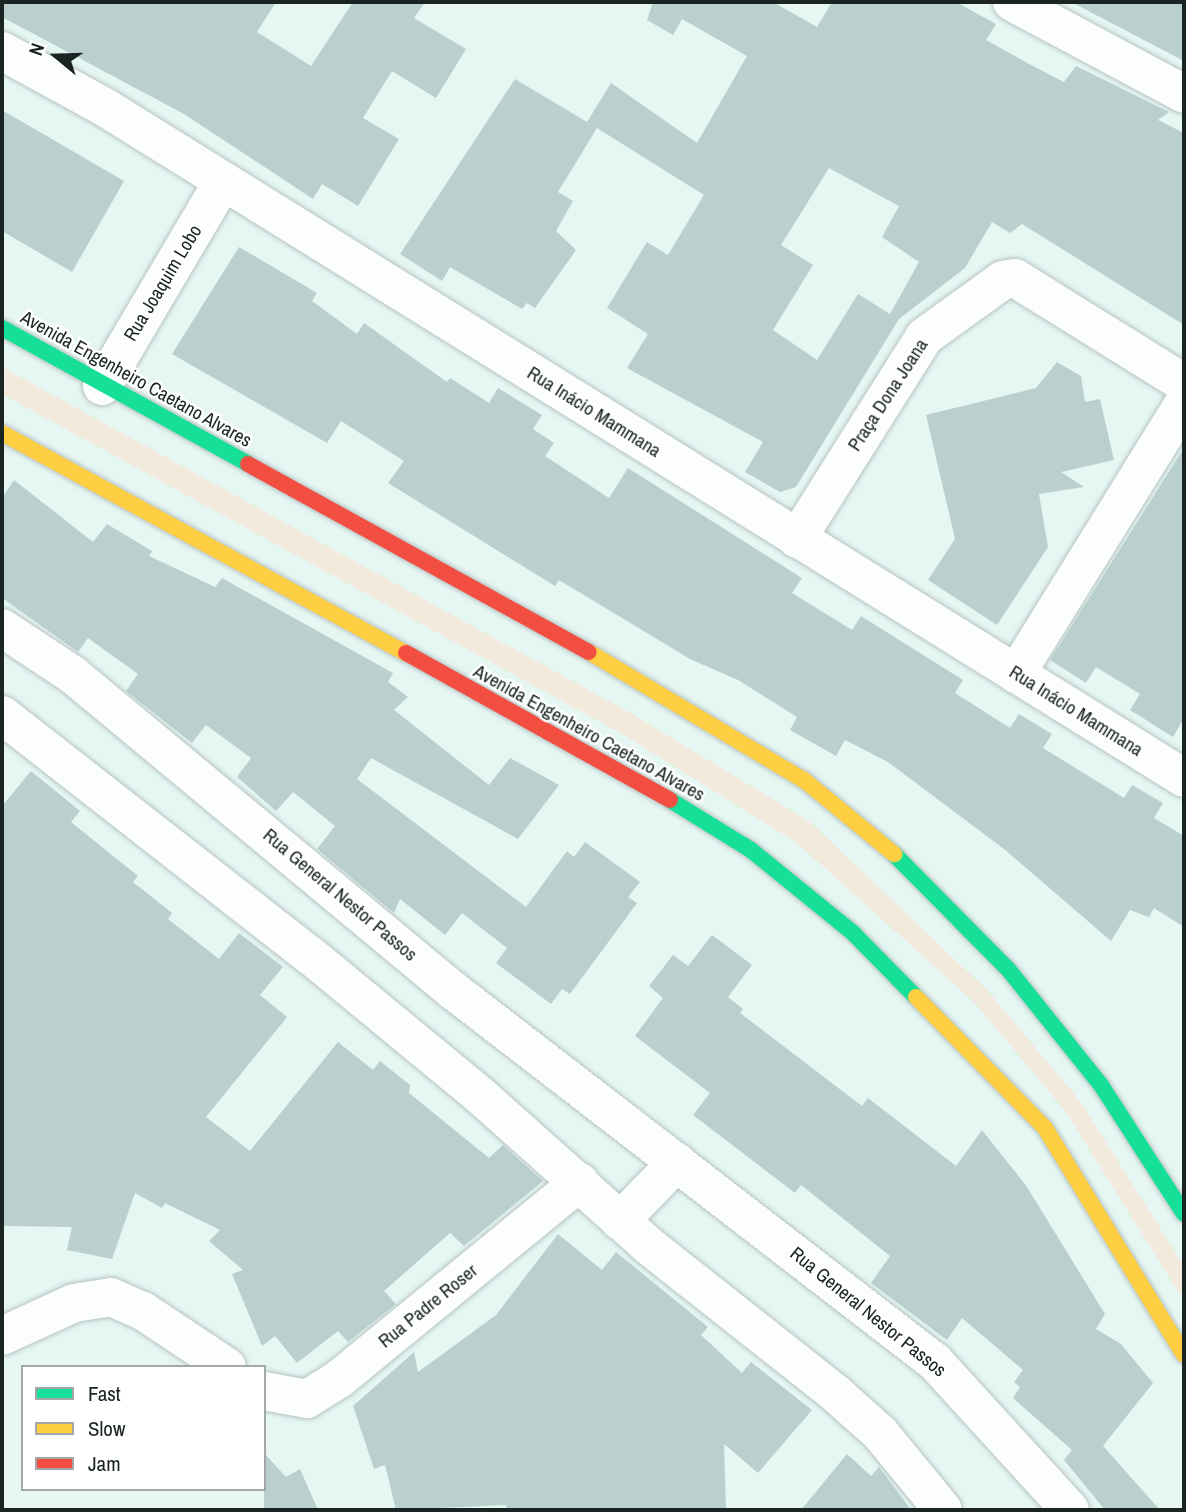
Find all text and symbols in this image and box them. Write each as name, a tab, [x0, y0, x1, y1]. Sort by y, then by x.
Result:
north arrow	[21, 21, 91, 91]
text: N	[22, 40, 50, 59]
street label: Rua Joaquim Lobo	[119, 221, 207, 345]
street label: Avenida Engenheiro Caetano Alvares	[16, 306, 256, 452]
street label: Praça Dona Joana	[843, 335, 933, 455]
street label: Rua Inácio Mammana	[523, 362, 665, 462]
street label: Avenida Engenheiro Caetano Alvares	[469, 660, 709, 806]
street label: Rua Inácio Mammana	[1005, 661, 1147, 761]
street label: Rua General Nestor Passos	[258, 824, 422, 966]
street label: Rua General Nestor Passos	[785, 1242, 951, 1382]
street label: Rua Padre Roser	[374, 1259, 482, 1353]
legend	[21, 1365, 266, 1491]
text: Fast	[88, 1379, 121, 1408]
text: Slow	[88, 1414, 125, 1443]
text: Jam	[88, 1449, 121, 1478]

